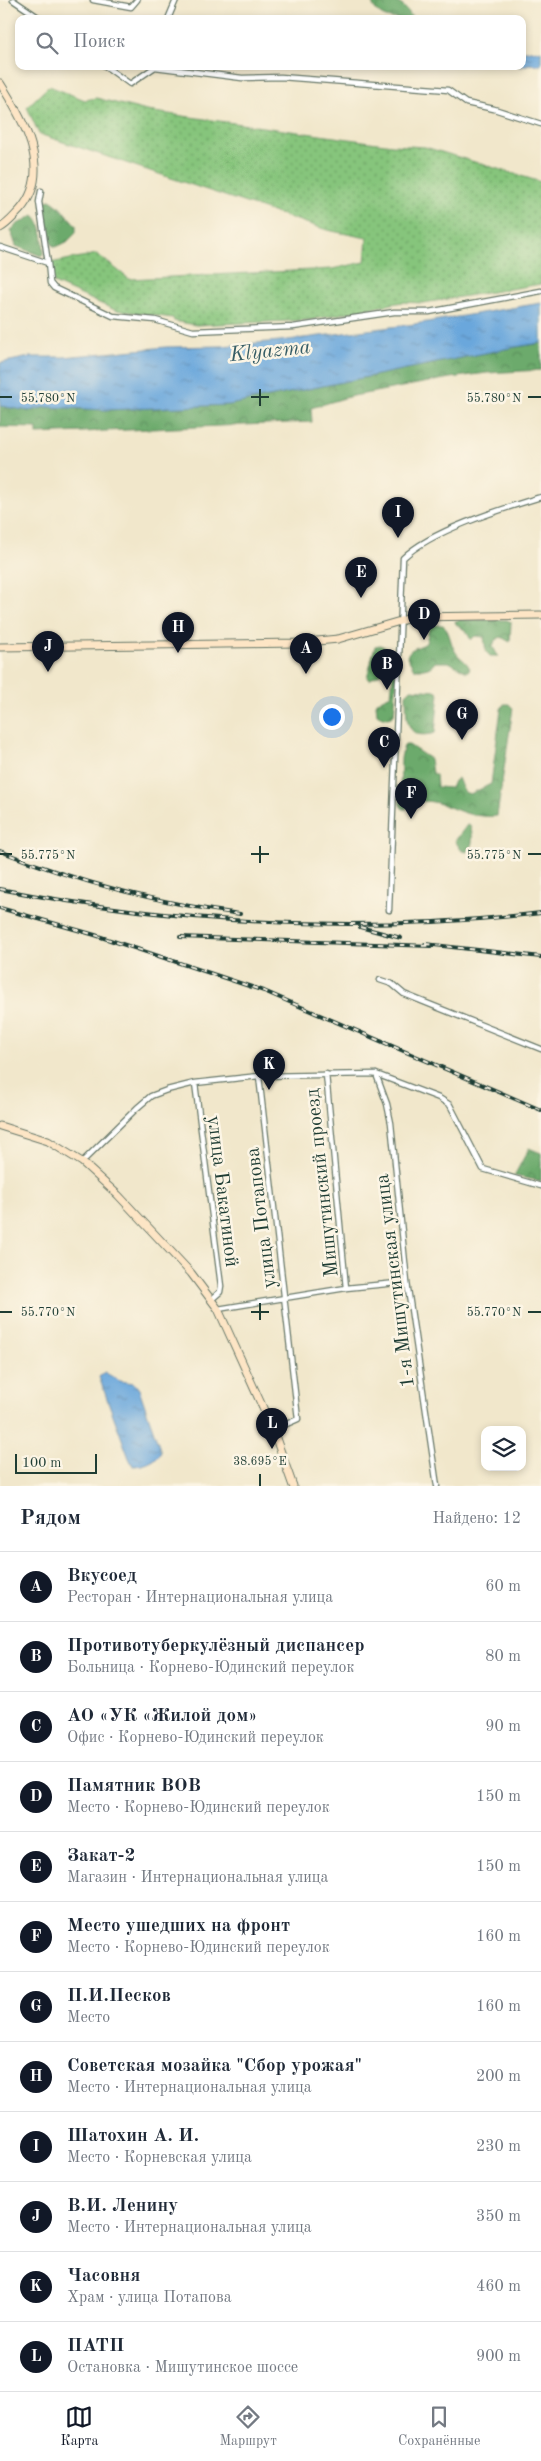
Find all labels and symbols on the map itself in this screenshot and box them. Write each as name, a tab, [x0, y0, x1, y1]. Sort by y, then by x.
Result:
water label: Klyazma	[228, 337, 312, 366]
text: 55.780°N	[21, 392, 75, 405]
text: 55.780°N	[467, 392, 521, 405]
pin: I	[382, 497, 414, 538]
pin: E	[345, 557, 377, 598]
pin: D	[408, 599, 440, 640]
pin: H	[162, 612, 194, 653]
pin: J	[32, 631, 64, 672]
pin: A	[290, 633, 322, 674]
pin: B	[371, 649, 403, 690]
pin: G	[446, 699, 478, 740]
your location	[319, 704, 345, 730]
pin: C	[368, 727, 400, 768]
pin: F	[395, 778, 427, 819]
text: 55.775°N	[21, 849, 75, 862]
text: 55.775°N	[467, 849, 521, 862]
pin: K	[253, 1049, 285, 1090]
street label: Мишутинский проезд	[303, 1087, 343, 1278]
street label: улица Бакатиной	[203, 1114, 241, 1268]
street label: улица Потапова	[243, 1146, 281, 1290]
street label: 1-я Мишутинская улица	[373, 1173, 419, 1389]
text: 55.770°N	[21, 1306, 75, 1319]
text: 55.770°N	[467, 1306, 521, 1319]
pin: L	[256, 1408, 288, 1449]
scale bar	[15, 1451, 98, 1474]
text: 38.695°E	[233, 1455, 287, 1468]

